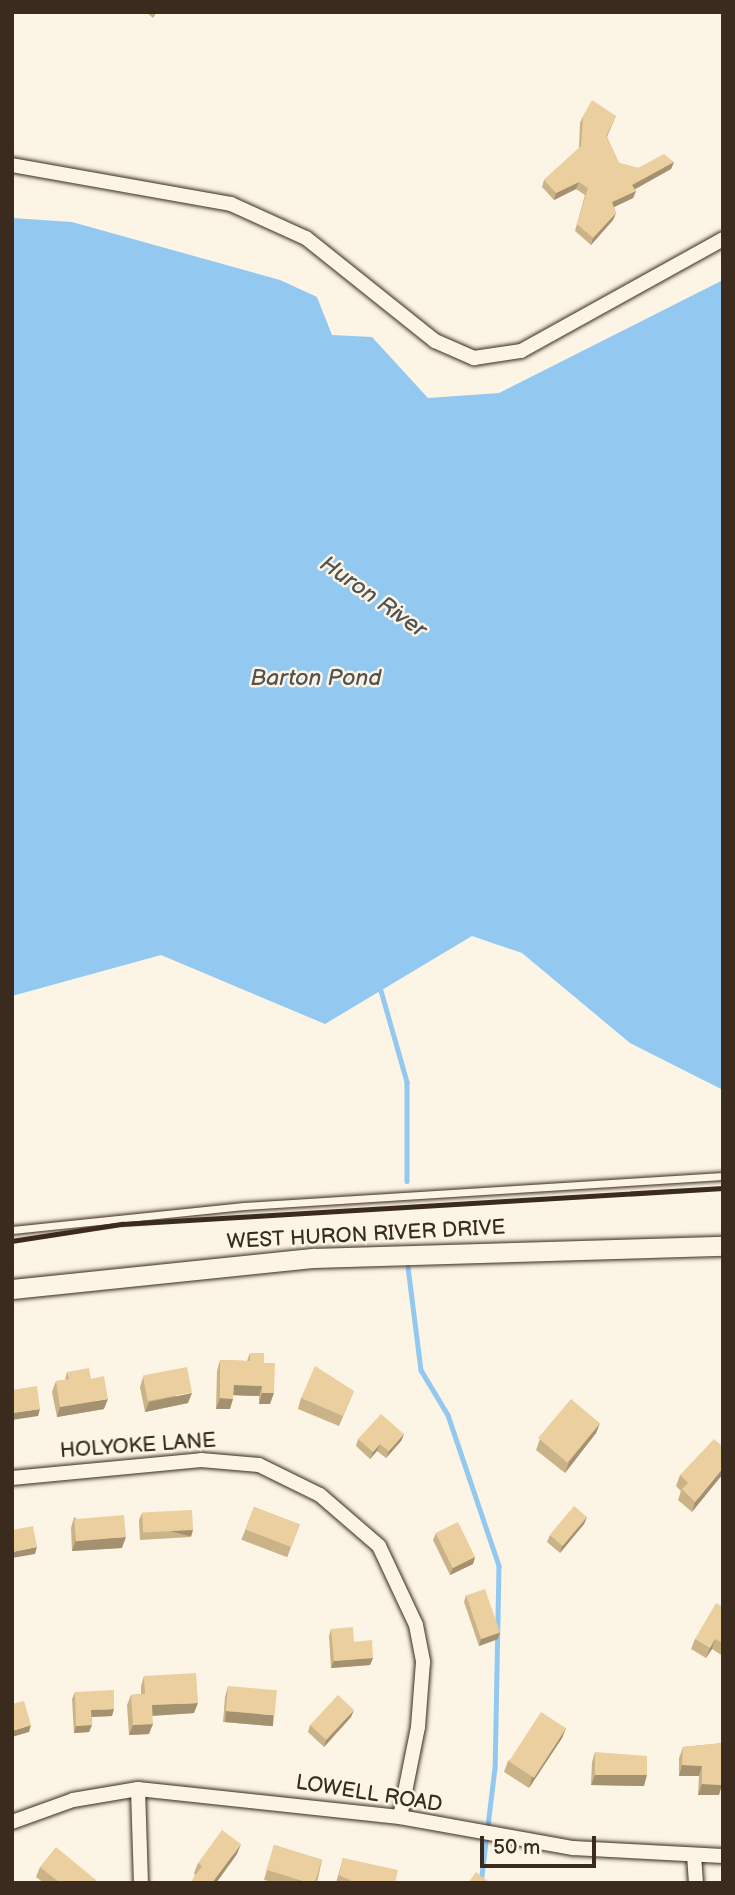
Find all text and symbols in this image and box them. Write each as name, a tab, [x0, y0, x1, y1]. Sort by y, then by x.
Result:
water label: Huron River	[314, 550, 432, 644]
water label: Barton Pond	[251, 664, 381, 692]
street label: WEST HURON RIVER DRIVE	[226, 1215, 506, 1255]
street label: HOLYOKE LANE	[59, 1428, 217, 1464]
street label: LOWELL ROAD	[294, 1770, 444, 1818]
scale bar	[483, 1822, 598, 1866]
text: 50 m	[493, 1835, 540, 1860]

